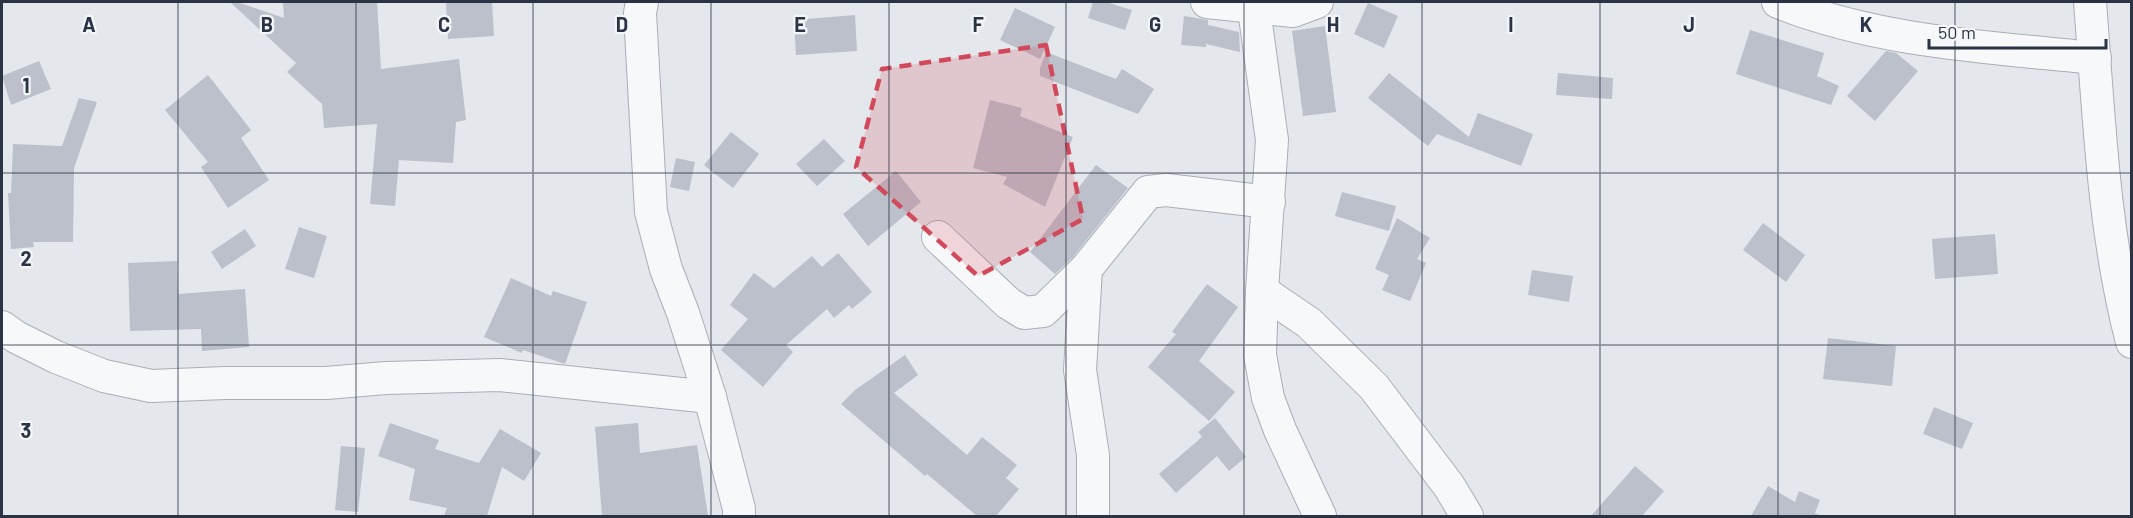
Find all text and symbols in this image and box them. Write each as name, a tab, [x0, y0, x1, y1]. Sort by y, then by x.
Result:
text: A	[82, 12, 96, 36]
text: B	[261, 12, 273, 36]
text: C	[438, 12, 450, 36]
text: D	[616, 12, 628, 36]
text: E	[794, 12, 806, 36]
text: F	[972, 12, 984, 36]
text: G	[1149, 12, 1161, 36]
text: H	[1327, 12, 1339, 36]
text: I	[1508, 12, 1514, 36]
text: J	[1683, 12, 1695, 36]
text: K	[1860, 12, 1873, 36]
scale bar	[1929, 12, 2106, 50]
text: 50 m	[1938, 21, 1976, 43]
text: 1	[22, 73, 30, 97]
text: 2	[20, 246, 32, 270]
text: 3	[21, 418, 31, 442]

